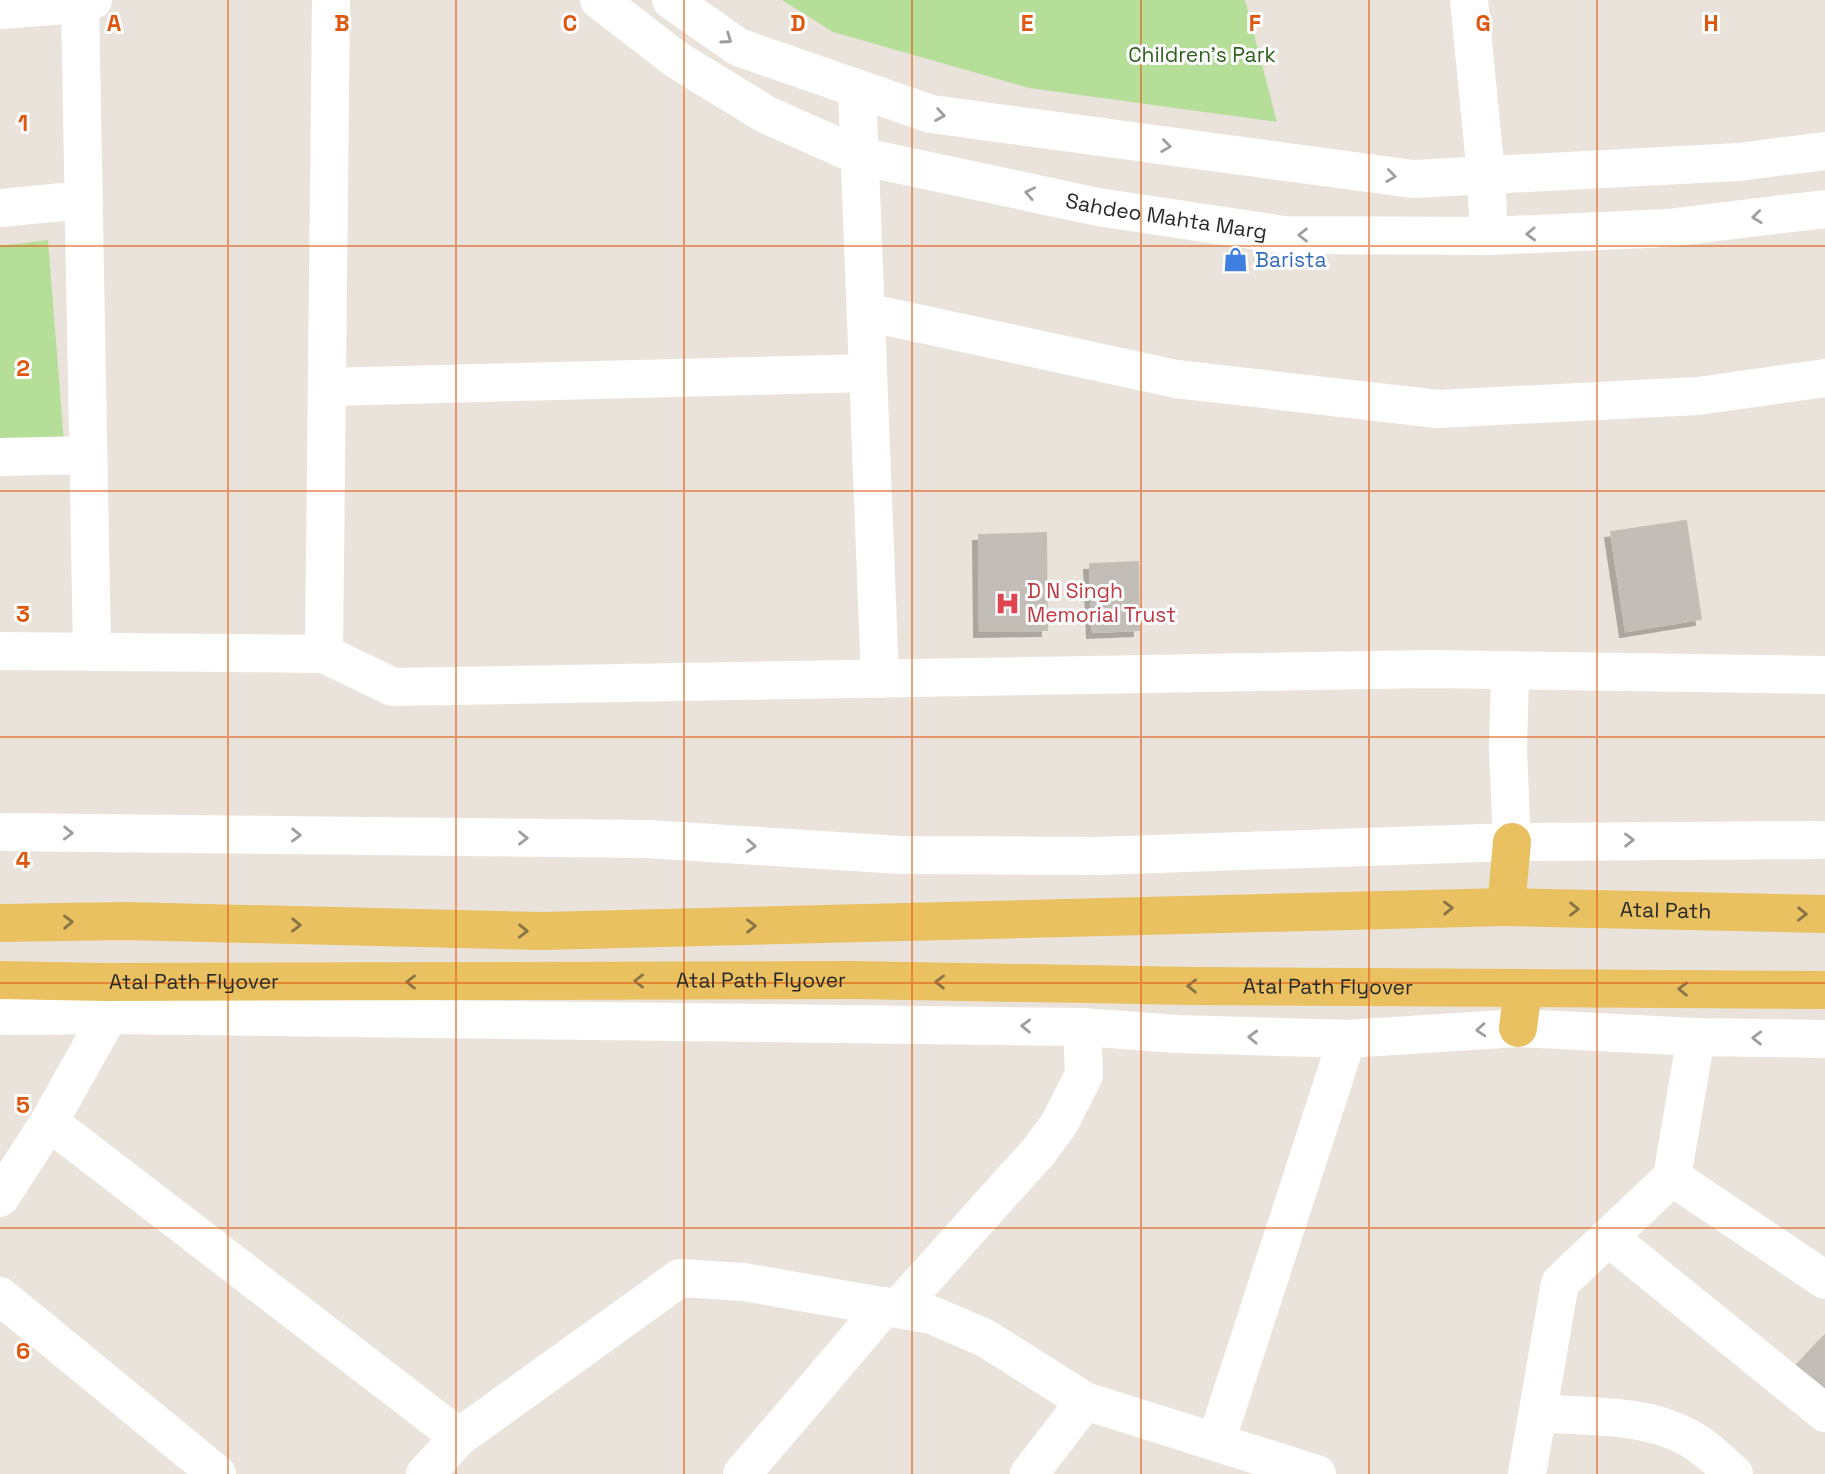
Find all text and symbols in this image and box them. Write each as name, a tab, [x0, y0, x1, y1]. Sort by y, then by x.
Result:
text: A	[107, 8, 122, 38]
text: B	[334, 8, 350, 38]
text: C	[563, 8, 577, 38]
text: D	[790, 8, 806, 38]
text: E	[1021, 8, 1033, 38]
text: F	[1249, 8, 1261, 38]
text: G	[1475, 8, 1491, 38]
text: H	[1703, 8, 1719, 38]
one-way arrow	[719, 31, 732, 43]
park label: Children's Park	[1128, 41, 1276, 68]
one-way arrow	[934, 107, 946, 122]
text: 1	[18, 108, 28, 138]
one-way arrow	[1160, 138, 1172, 153]
one-way arrow	[1385, 168, 1397, 183]
one-way arrow	[1024, 186, 1036, 201]
street label: Sahdeo Mahta Marg	[1063, 186, 1269, 245]
one-way arrow	[1751, 210, 1763, 225]
one-way arrow	[1297, 227, 1308, 243]
one-way arrow	[1525, 227, 1536, 242]
shop icon: Barista	[1221, 246, 1249, 274]
place label: Barista	[1255, 246, 1327, 273]
text: 2	[16, 353, 30, 383]
place label: D N Singh Memorial Trust	[1027, 577, 1176, 628]
hospital icon: D N Singh Memorial Trust	[993, 589, 1021, 617]
text: 3	[16, 599, 30, 629]
one-way arrow	[63, 825, 74, 841]
one-way arrow	[291, 827, 301, 843]
one-way arrow	[518, 830, 529, 846]
one-way arrow	[1624, 833, 1635, 848]
one-way arrow	[745, 838, 756, 853]
text: 4	[16, 845, 31, 875]
street label: Atal Path	[1620, 896, 1712, 925]
one-way arrow	[1443, 900, 1454, 916]
one-way arrow	[1569, 901, 1580, 916]
one-way arrow	[1797, 906, 1808, 922]
one-way arrow	[63, 914, 74, 930]
one-way arrow	[290, 918, 301, 933]
one-way arrow	[745, 918, 756, 933]
one-way arrow	[518, 923, 529, 938]
street label: Atal Path Flyover	[676, 966, 846, 993]
street label: Atal Path Flyover	[109, 968, 279, 995]
street label: Atal Path Flyover	[1243, 972, 1413, 1000]
one-way arrow	[633, 973, 643, 989]
one-way arrow	[405, 974, 416, 990]
one-way arrow	[934, 974, 944, 990]
one-way arrow	[1186, 978, 1196, 994]
one-way arrow	[1678, 981, 1689, 996]
one-way arrow	[1021, 1018, 1031, 1034]
one-way arrow	[1475, 1022, 1486, 1037]
one-way arrow	[1248, 1029, 1259, 1044]
one-way arrow	[1751, 1030, 1762, 1046]
text: 5	[16, 1090, 30, 1120]
text: 6	[16, 1336, 30, 1366]

